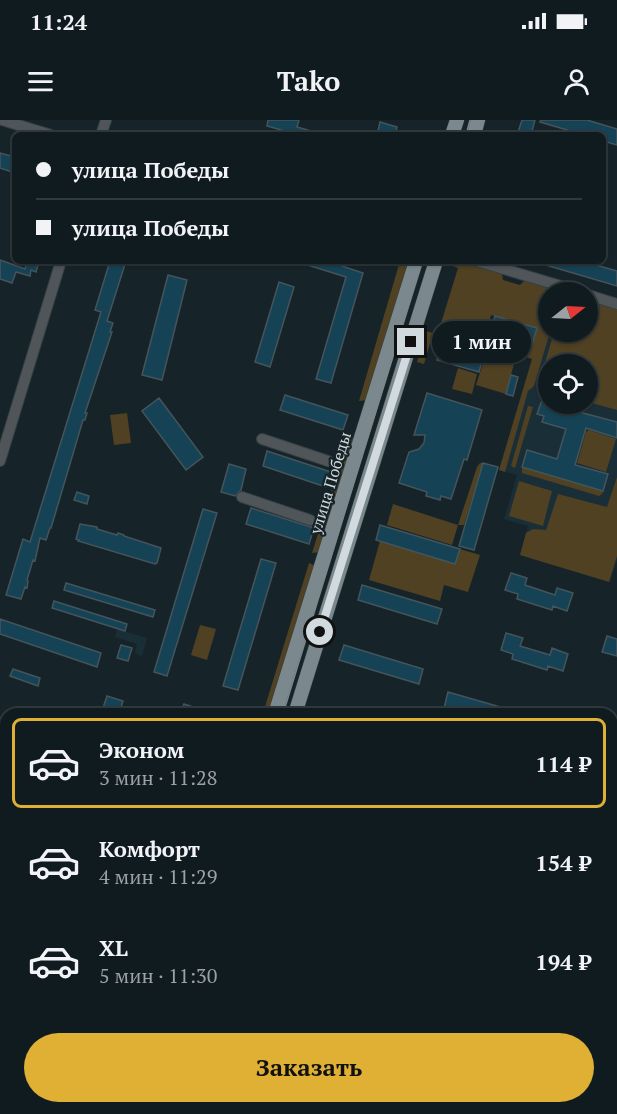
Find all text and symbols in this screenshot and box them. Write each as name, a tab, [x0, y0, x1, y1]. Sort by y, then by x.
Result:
text: 11:24	[30, 7, 87, 36]
text: Tako	[277, 63, 340, 99]
icon: menu	[24, 65, 57, 98]
icon: person	[560, 65, 593, 98]
text: улица Победы	[72, 155, 229, 184]
text: улица Победы	[72, 213, 229, 242]
north arrow	[538, 282, 598, 342]
map controls	[538, 282, 598, 414]
callout: 1 мин	[432, 321, 531, 363]
route end	[397, 328, 424, 355]
text: 1 мин	[452, 328, 511, 355]
button: locate	[538, 354, 598, 414]
street label: улица Победы	[304, 429, 356, 538]
route start	[306, 618, 333, 645]
text: Эконом	[99, 735, 184, 764]
icon: car	[27, 736, 81, 790]
text: 114 ₽	[535, 749, 591, 778]
text: 3 мин · 11:28	[99, 764, 217, 791]
text: Комфорт	[99, 834, 200, 863]
icon: car	[27, 835, 81, 889]
text: 154 ₽	[535, 848, 591, 877]
text: 4 мин · 11:29	[99, 863, 217, 890]
text: XL	[99, 933, 128, 962]
icon: car	[27, 934, 81, 988]
text: 194 ₽	[535, 947, 591, 976]
text: 5 мин · 11:30	[99, 962, 217, 989]
button: Заказать	[24, 1033, 594, 1102]

